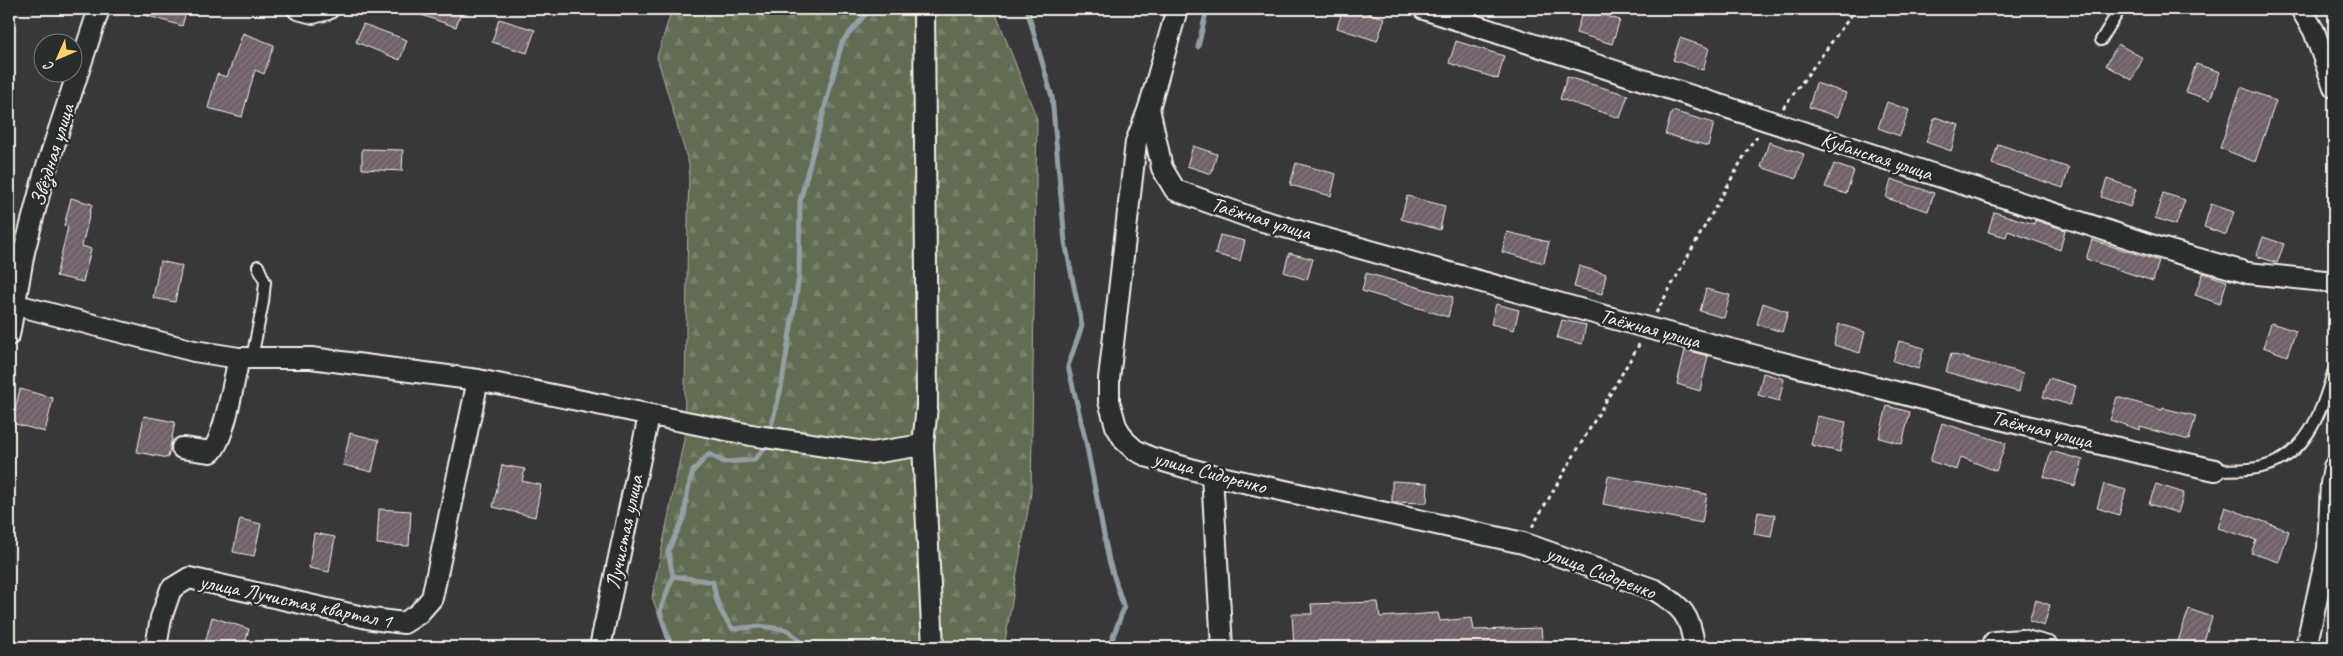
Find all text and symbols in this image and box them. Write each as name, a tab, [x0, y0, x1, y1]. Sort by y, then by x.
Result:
north arrow	[32, 32, 82, 82]
text: С	[39, 57, 58, 75]
street label: Звёздная улица	[24, 99, 81, 209]
street label: Кубанская улица	[1818, 126, 1938, 187]
street label: Таёжная улица	[1208, 191, 1316, 246]
street label: Таёжная улица	[1597, 302, 1705, 354]
street label: Таёжная улица	[1989, 404, 2097, 454]
street label: улица Сидоренко	[1149, 444, 1271, 500]
street label: Лучистая улица	[599, 471, 649, 591]
street label: улица Сидоренко	[1541, 538, 1661, 605]
street label: улица Лучистая квартал 1	[196, 568, 396, 634]

